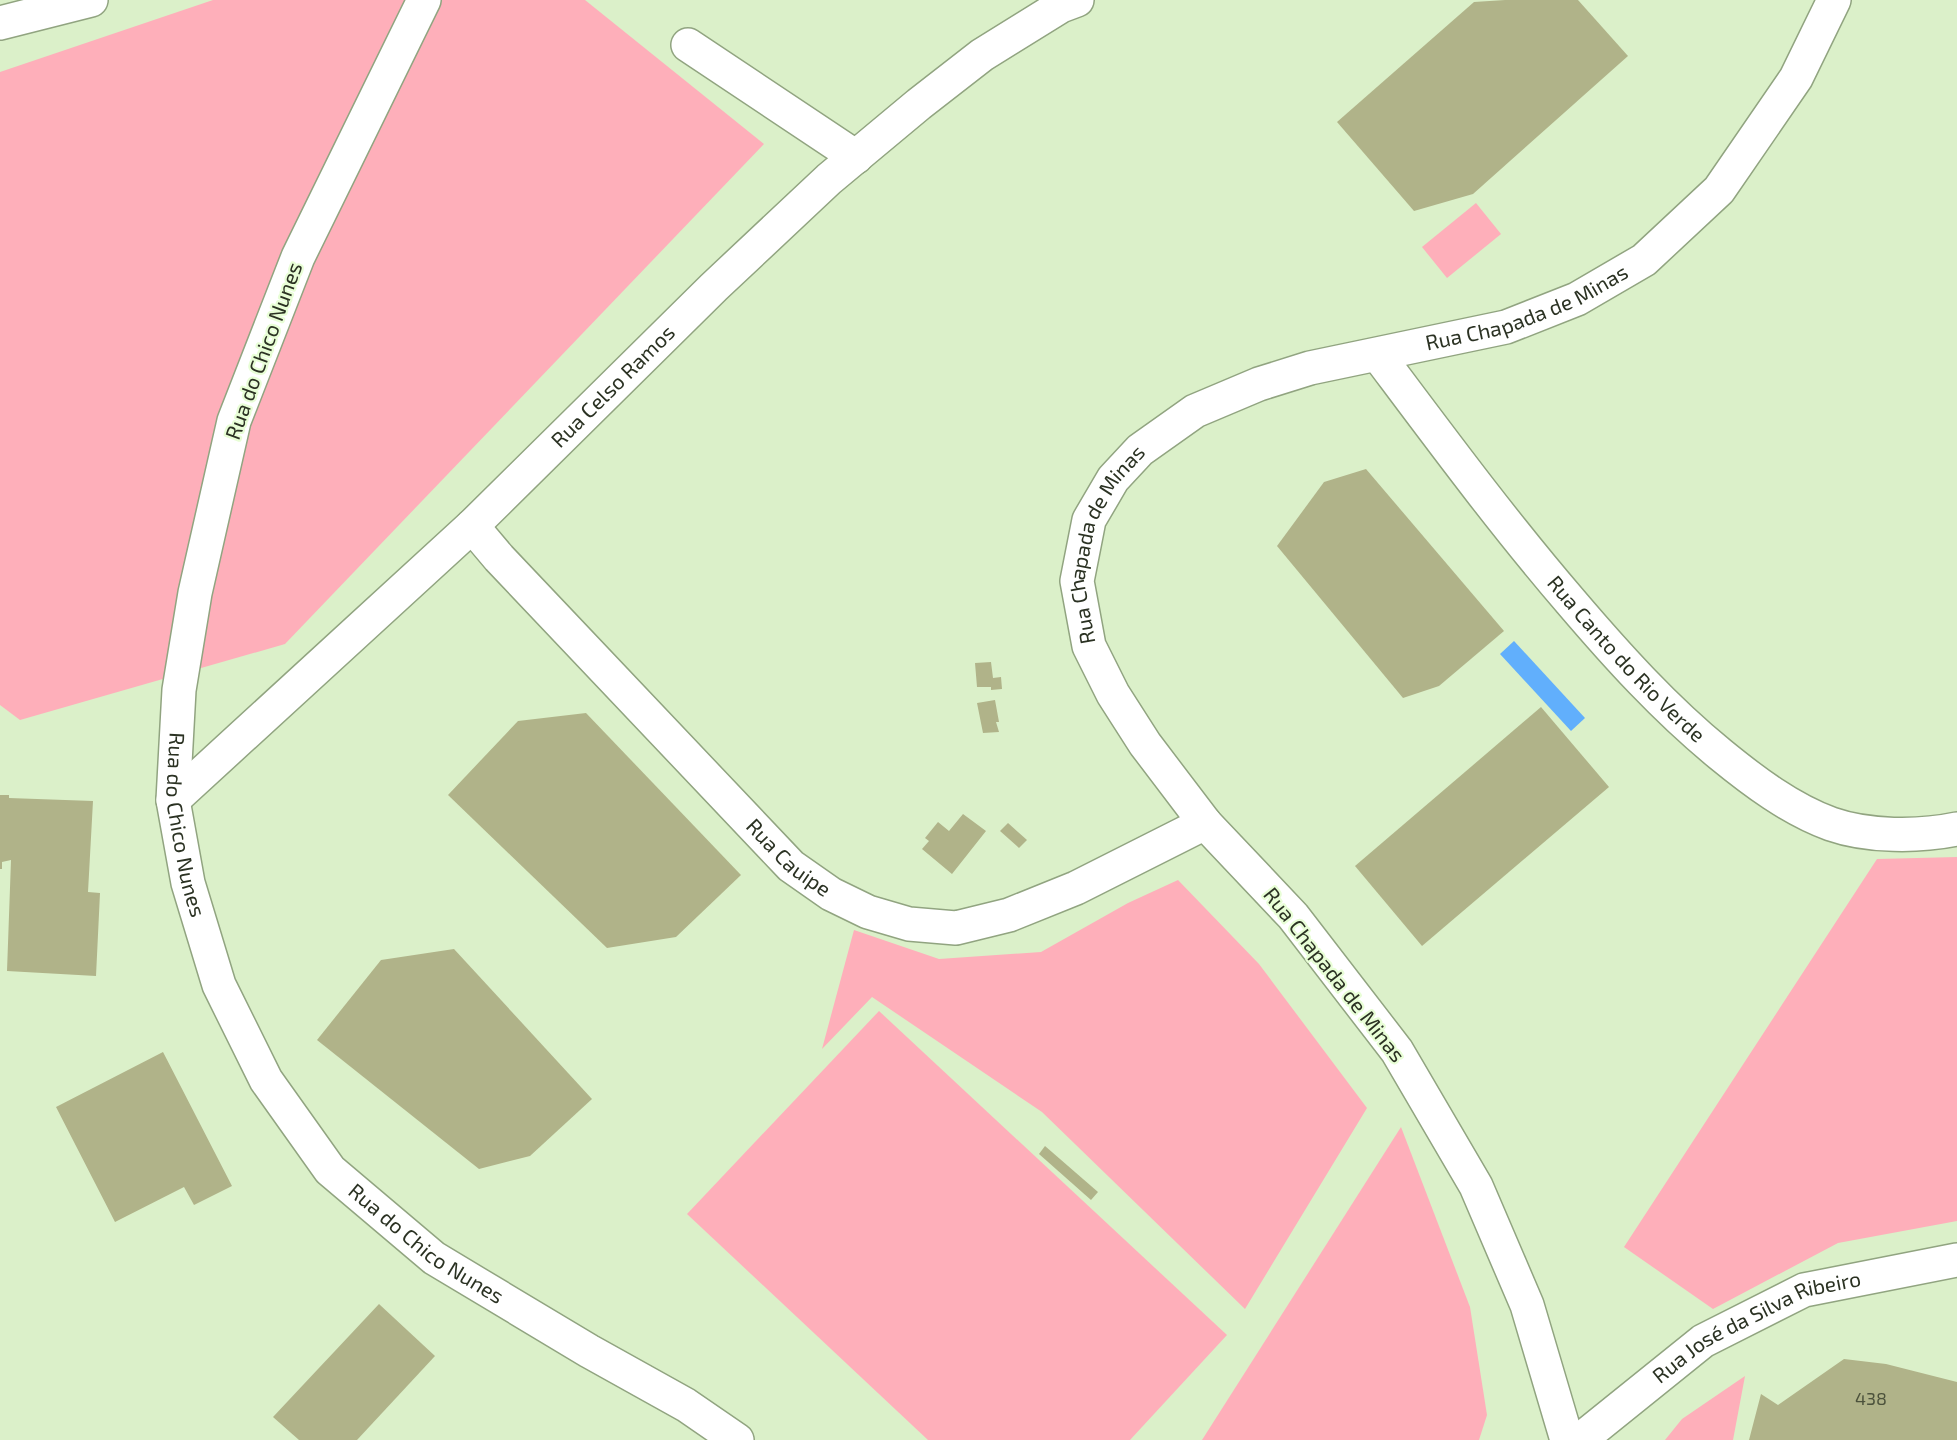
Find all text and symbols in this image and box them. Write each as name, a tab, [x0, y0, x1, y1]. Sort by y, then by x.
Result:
street label: Rua do Chico Nunes	[219, 258, 306, 443]
street label: Rua Chapada de Minas	[1423, 258, 1632, 355]
street label: Rua Celso Ramos	[545, 319, 679, 452]
street label: Rua Chapada de Minas	[1063, 439, 1149, 646]
street label: Rua Canto do Rio Verde	[1543, 570, 1711, 747]
street label: Rua do Chico Nunes	[162, 732, 212, 920]
street label: Rua Cauipe	[742, 813, 836, 901]
street label: Rua Chapada de Minas	[1259, 882, 1411, 1066]
street label: Rua do Chico Nunes	[344, 1177, 509, 1308]
street label: Rua José da Silva Ribeiro	[1647, 1265, 1863, 1388]
house number: 438	[1855, 1387, 1887, 1409]

